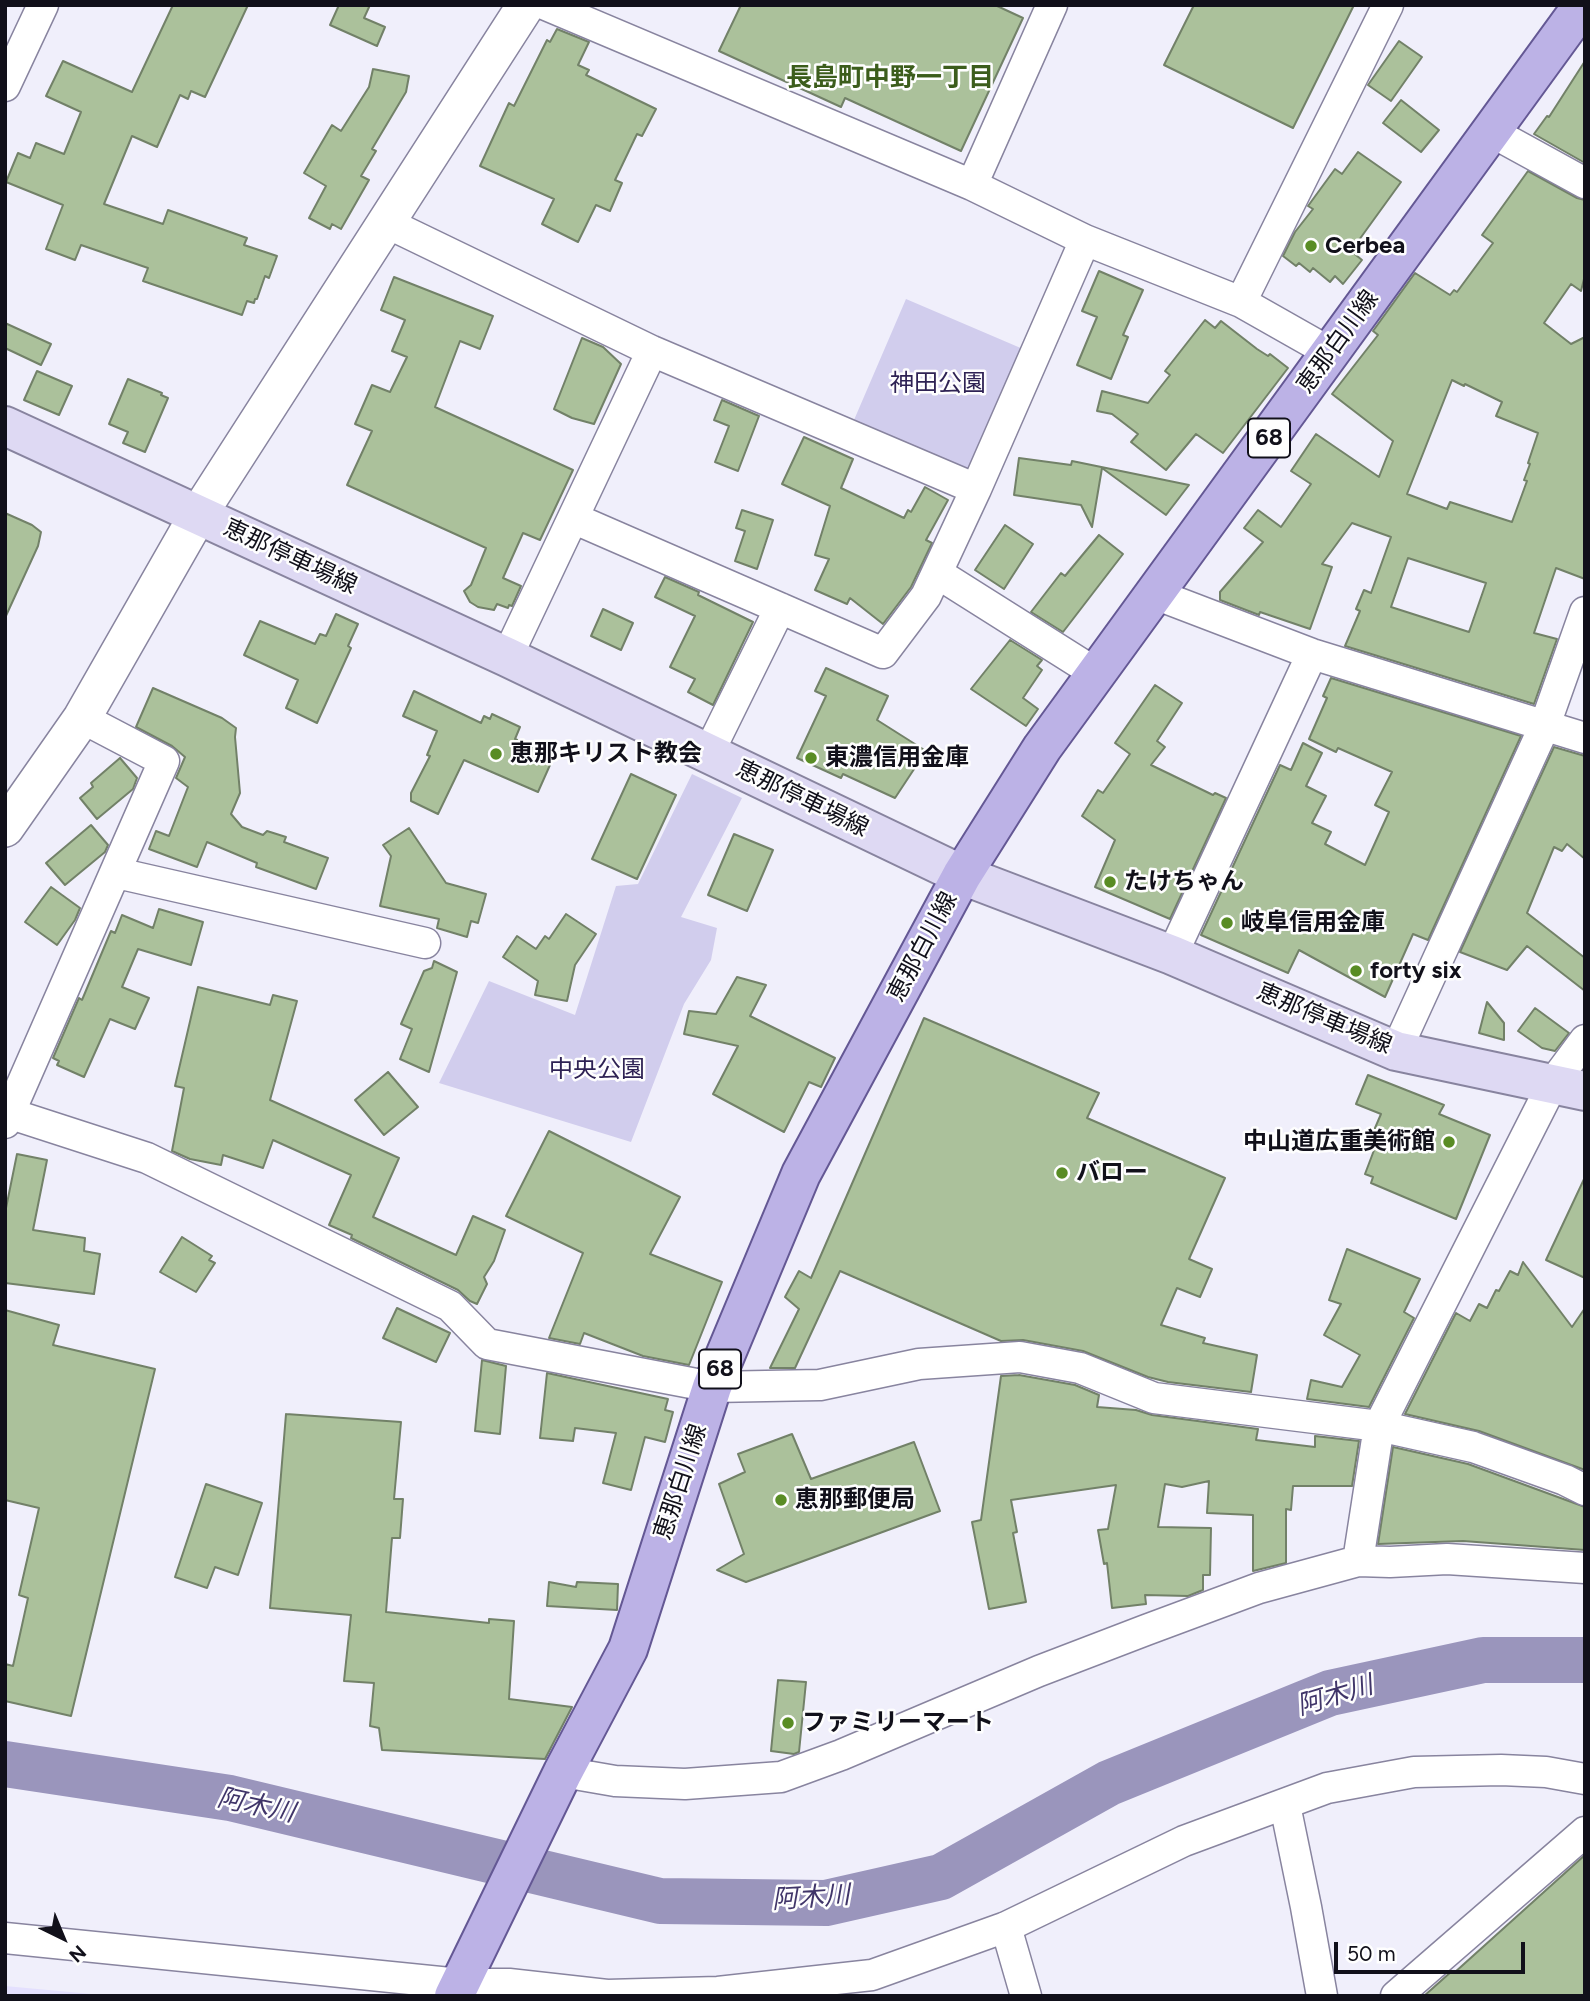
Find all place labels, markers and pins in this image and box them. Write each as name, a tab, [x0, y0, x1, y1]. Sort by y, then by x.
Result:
place label: Cerbea	[1325, 232, 1405, 260]
marker: Cerbea	[1303, 238, 1319, 254]
place label: 恵那キリスト教会	[510, 740, 702, 768]
place label: 東濃信用金庫	[825, 744, 969, 772]
marker: 恵那キリスト教会	[488, 746, 504, 762]
marker: 東濃信用金庫	[803, 750, 819, 766]
place label: たけちゃん	[1124, 868, 1244, 896]
marker: たけちゃん	[1102, 874, 1118, 890]
place label: 岐阜信用金庫	[1241, 909, 1385, 937]
marker: 岐阜信用金庫	[1219, 915, 1235, 931]
place label: forty six	[1370, 957, 1462, 985]
marker: forty six	[1348, 963, 1364, 979]
place label: 中山道広重美術館	[1243, 1128, 1435, 1156]
marker: 中山道広重美術館	[1441, 1134, 1457, 1150]
place label: バロー	[1076, 1159, 1148, 1187]
marker: バロー	[1054, 1165, 1070, 1181]
place label: 恵那郵便局	[795, 1486, 915, 1514]
marker: 恵那郵便局	[773, 1492, 789, 1508]
place label: ファミリーマート	[802, 1709, 994, 1737]
marker: ファミリーマート	[780, 1715, 796, 1731]

